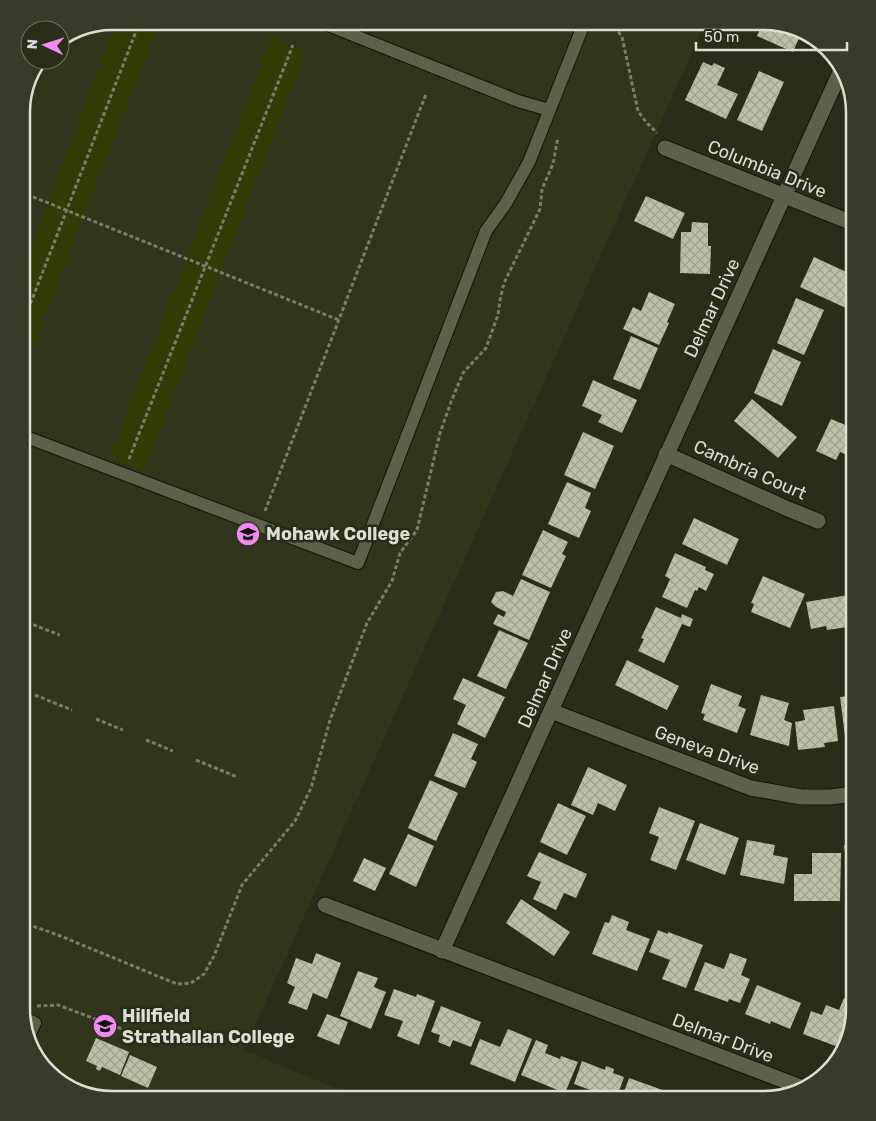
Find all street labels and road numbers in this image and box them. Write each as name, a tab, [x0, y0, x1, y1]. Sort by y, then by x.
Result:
street label: Columbia Drive	[704, 135, 830, 203]
street label: Delmar Drive	[679, 255, 745, 361]
street label: Cambria Court	[690, 435, 810, 505]
street label: Delmar Drive	[513, 625, 577, 731]
street label: Geneva Drive	[651, 721, 763, 779]
street label: Delmar Drive	[669, 1009, 777, 1067]

